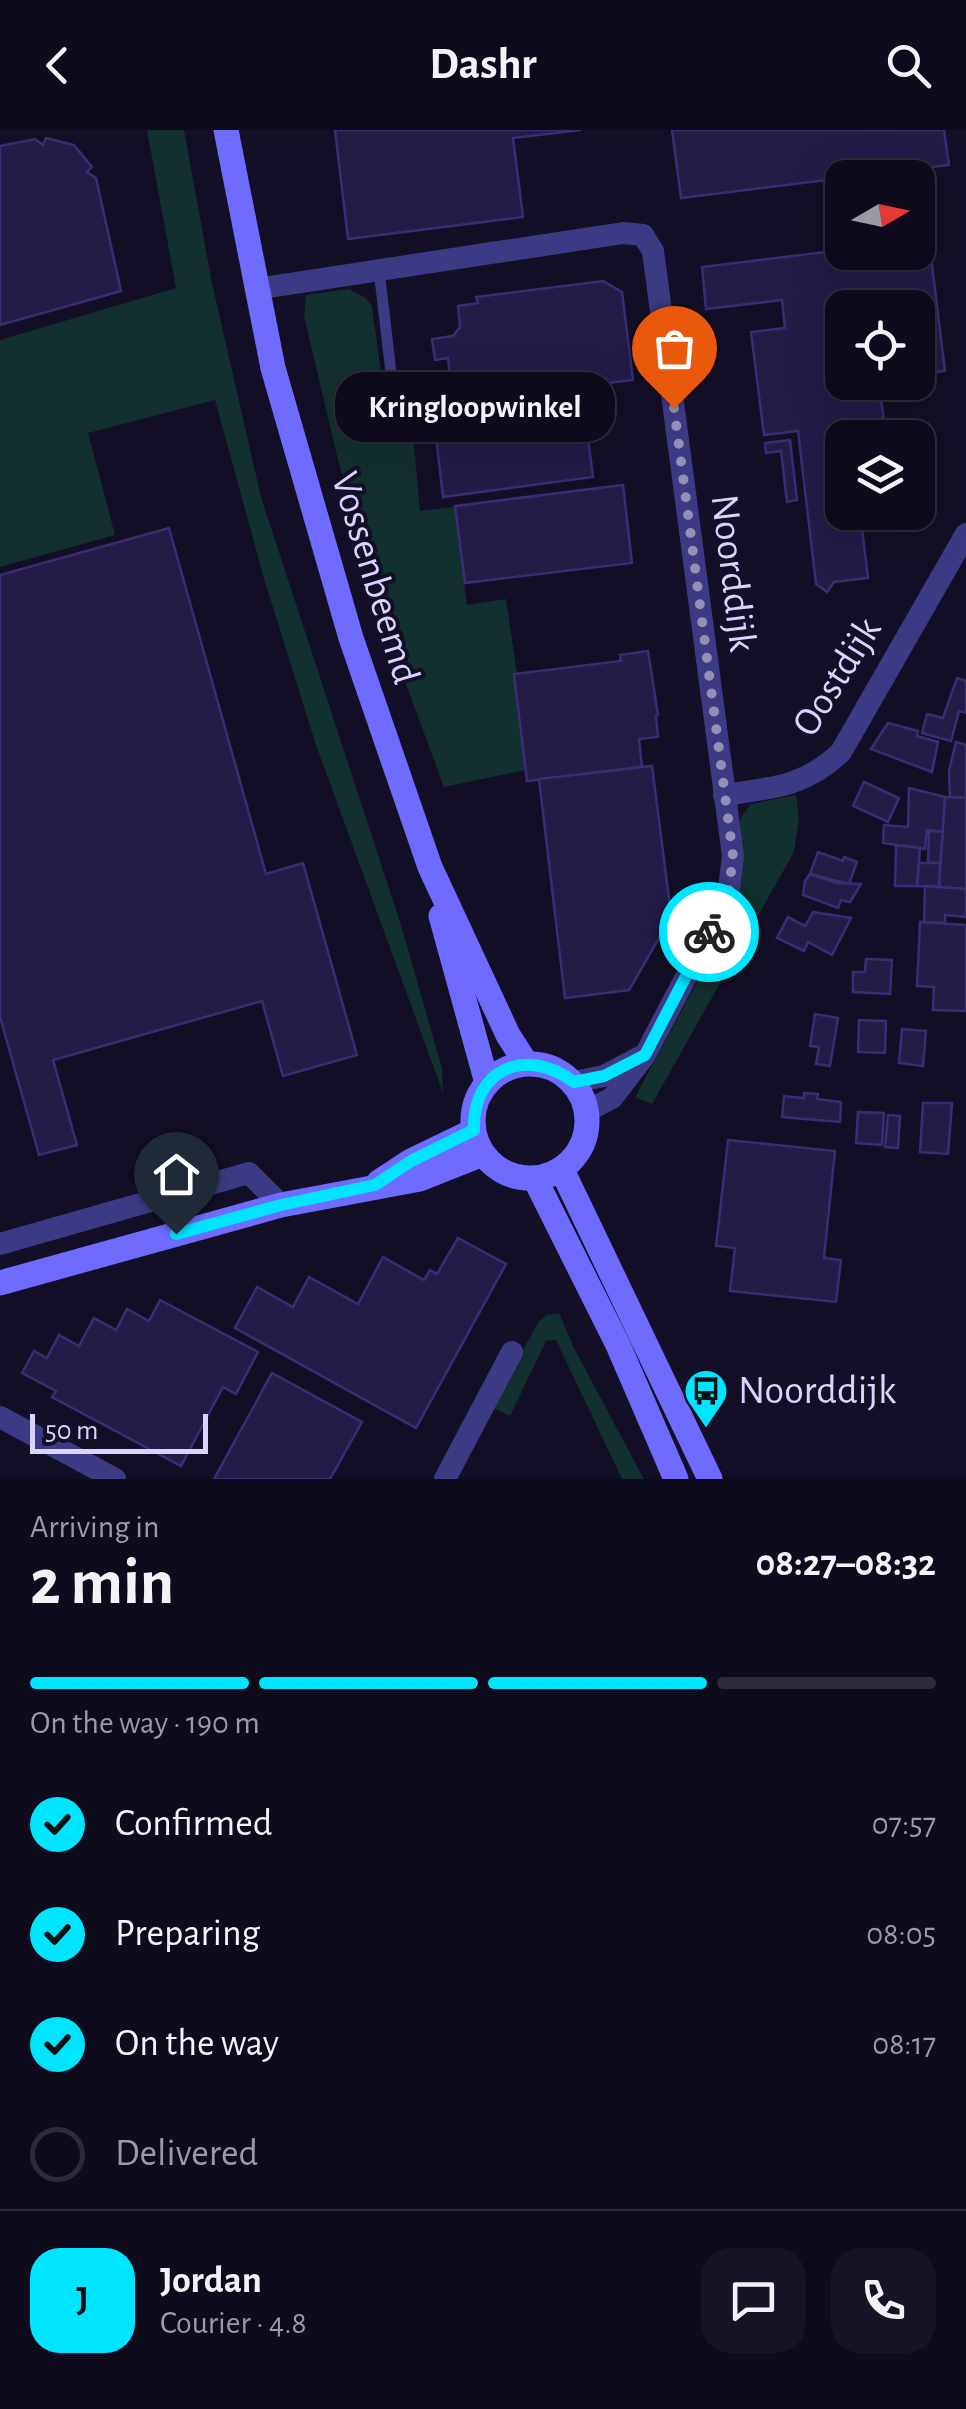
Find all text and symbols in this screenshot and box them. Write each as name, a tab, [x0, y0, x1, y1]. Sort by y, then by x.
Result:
icon: back	[30, 38, 85, 93]
icon: search	[881, 38, 936, 93]
text: Dashr	[429, 42, 537, 87]
north arrow	[825, 160, 935, 270]
map controls	[825, 160, 935, 530]
button: locate	[825, 290, 935, 400]
pin	[632, 306, 717, 409]
icon: bag	[647, 321, 702, 376]
callout: Kringloopwinkel	[334, 373, 614, 443]
text: Kringloopwinkel	[368, 391, 582, 423]
button: layers	[825, 420, 935, 530]
street label: Vossenbeemd	[324, 467, 426, 689]
street label: Noorddijk	[704, 492, 762, 654]
street label: Oostdijk	[785, 611, 889, 743]
courier	[659, 882, 759, 982]
icon: bike	[682, 905, 737, 960]
pin	[134, 1132, 219, 1235]
icon: home	[149, 1147, 204, 1202]
bus stop icon: Noorddijk	[683, 1368, 729, 1429]
place label: Noorddijk	[738, 1371, 896, 1411]
scale bar	[30, 1409, 208, 1454]
text: 50 m	[45, 1417, 99, 1445]
text: Arriving in	[30, 1511, 159, 1543]
text: 08:27–08:32	[755, 1545, 936, 1583]
text: 2 min	[30, 1551, 174, 1616]
text: On the way · 190 m	[30, 1707, 260, 1739]
icon: check	[30, 1797, 85, 1852]
text: Confirmed	[115, 1805, 272, 1843]
text: 07:57	[872, 1808, 936, 1840]
icon: check	[30, 1907, 85, 1962]
text: Preparing	[115, 1915, 260, 1953]
text: 08:05	[866, 1918, 936, 1950]
icon: check	[30, 2017, 85, 2072]
text: On the way	[115, 2025, 279, 2063]
text: 08:17	[872, 2028, 936, 2060]
text: Delivered	[115, 2135, 258, 2173]
button: chat	[701, 2248, 806, 2353]
button: phone	[831, 2248, 936, 2353]
text: Jordan	[160, 2262, 262, 2300]
text: J	[76, 2281, 89, 2319]
text: Courier · 4.8	[160, 2307, 307, 2339]

